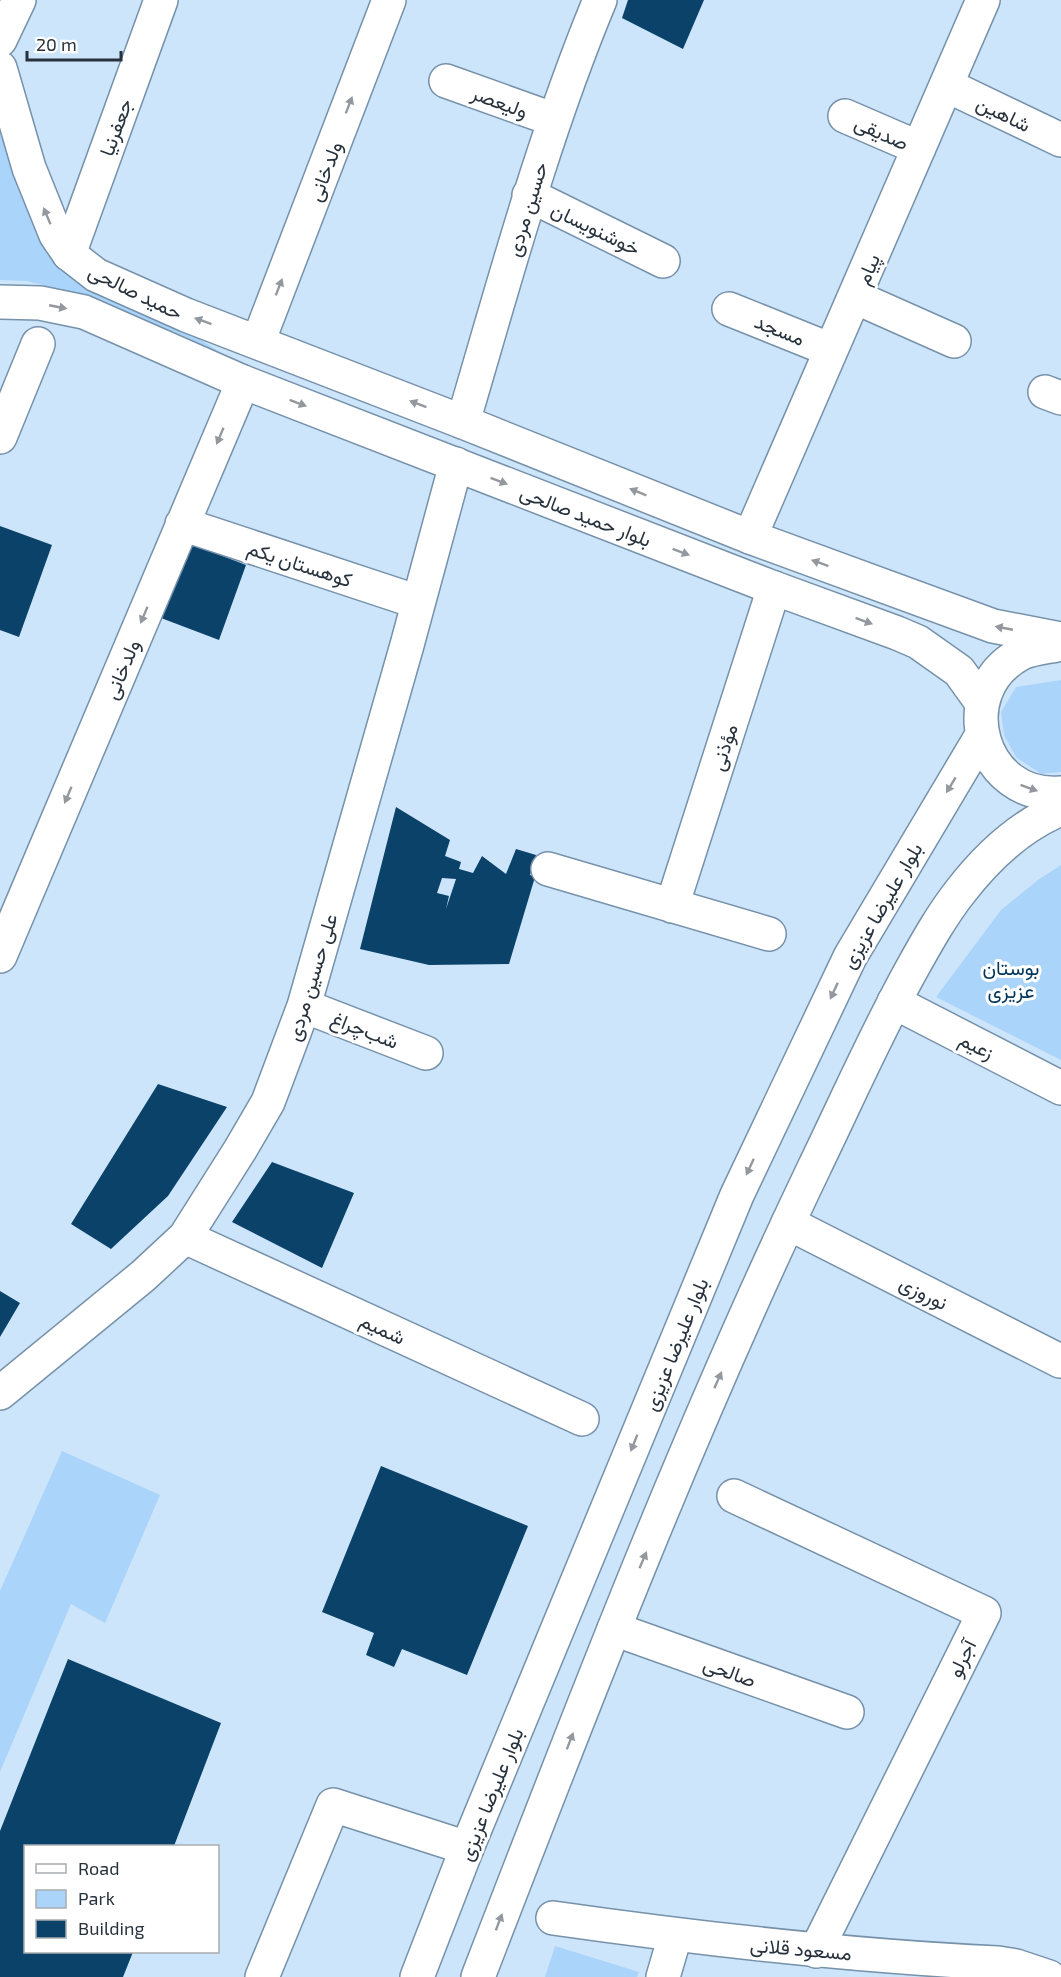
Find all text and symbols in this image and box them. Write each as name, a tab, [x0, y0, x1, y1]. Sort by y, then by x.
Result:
scale bar	[27, 24, 122, 62]
text: 20 m	[36, 33, 77, 55]
street label: ولیعصر	[467, 79, 531, 124]
street label: شاهین	[973, 90, 1035, 137]
street label: جعفرنیا	[94, 95, 138, 160]
one-way arrow	[344, 96, 354, 114]
street label: صدیقی	[851, 110, 913, 155]
street label: ولدخانی	[302, 137, 348, 205]
street label: حسین مردی	[500, 159, 554, 260]
street label: خوشنویسان	[547, 196, 644, 262]
one-way arrow	[43, 208, 52, 225]
street label: پیام	[850, 250, 887, 289]
street label: حمید صالحی	[85, 258, 187, 325]
one-way arrow	[275, 278, 284, 296]
one-way arrow	[49, 303, 68, 312]
street label: مسجد	[751, 308, 809, 351]
one-way arrow	[194, 316, 212, 326]
one-way arrow	[289, 399, 307, 409]
one-way arrow	[409, 399, 427, 408]
one-way arrow	[215, 427, 224, 445]
one-way arrow	[491, 476, 509, 486]
street label: بلوار حمید صالحی	[516, 479, 655, 553]
one-way arrow	[629, 487, 647, 496]
street label: کوهستان یکم	[244, 535, 355, 593]
one-way arrow	[672, 547, 690, 557]
one-way arrow	[811, 557, 829, 567]
one-way arrow	[139, 607, 148, 624]
one-way arrow	[855, 616, 873, 626]
one-way arrow	[994, 623, 1013, 632]
street label: ولدخانی	[98, 635, 146, 703]
street label: مؤذنی	[704, 721, 744, 774]
one-way arrow	[946, 777, 957, 793]
one-way arrow	[1021, 783, 1039, 793]
one-way arrow	[63, 786, 72, 804]
street label: بلوار علیرضا عزیزی	[835, 838, 928, 973]
street label: علی حسین مردی	[280, 910, 344, 1044]
park label: بوستان عزیزی	[983, 955, 1040, 1004]
one-way arrow	[829, 982, 838, 999]
street label: شب‌چراغ	[327, 1005, 402, 1056]
street label: زعیم	[955, 1026, 998, 1066]
one-way arrow	[746, 1158, 755, 1175]
street label: نوروزی	[895, 1270, 952, 1316]
street label: بلوار علیرضا عزیزی	[637, 1274, 714, 1415]
street label: شمیم	[356, 1307, 409, 1351]
one-way arrow	[714, 1371, 723, 1389]
one-way arrow	[629, 1435, 639, 1453]
one-way arrow	[639, 1551, 648, 1569]
street label: آجرلو	[942, 1634, 983, 1682]
street label: صالحی	[700, 1650, 760, 1693]
street label: بلوار علیرضا عزیزی	[452, 1724, 529, 1865]
one-way arrow	[566, 1732, 575, 1750]
legend	[24, 1845, 219, 1953]
text: Road	[78, 1857, 119, 1879]
text: Park	[78, 1887, 115, 1909]
one-way arrow	[494, 1913, 504, 1931]
text: Building	[78, 1917, 145, 1939]
street label: مسعود قلانی	[749, 1932, 853, 1966]

